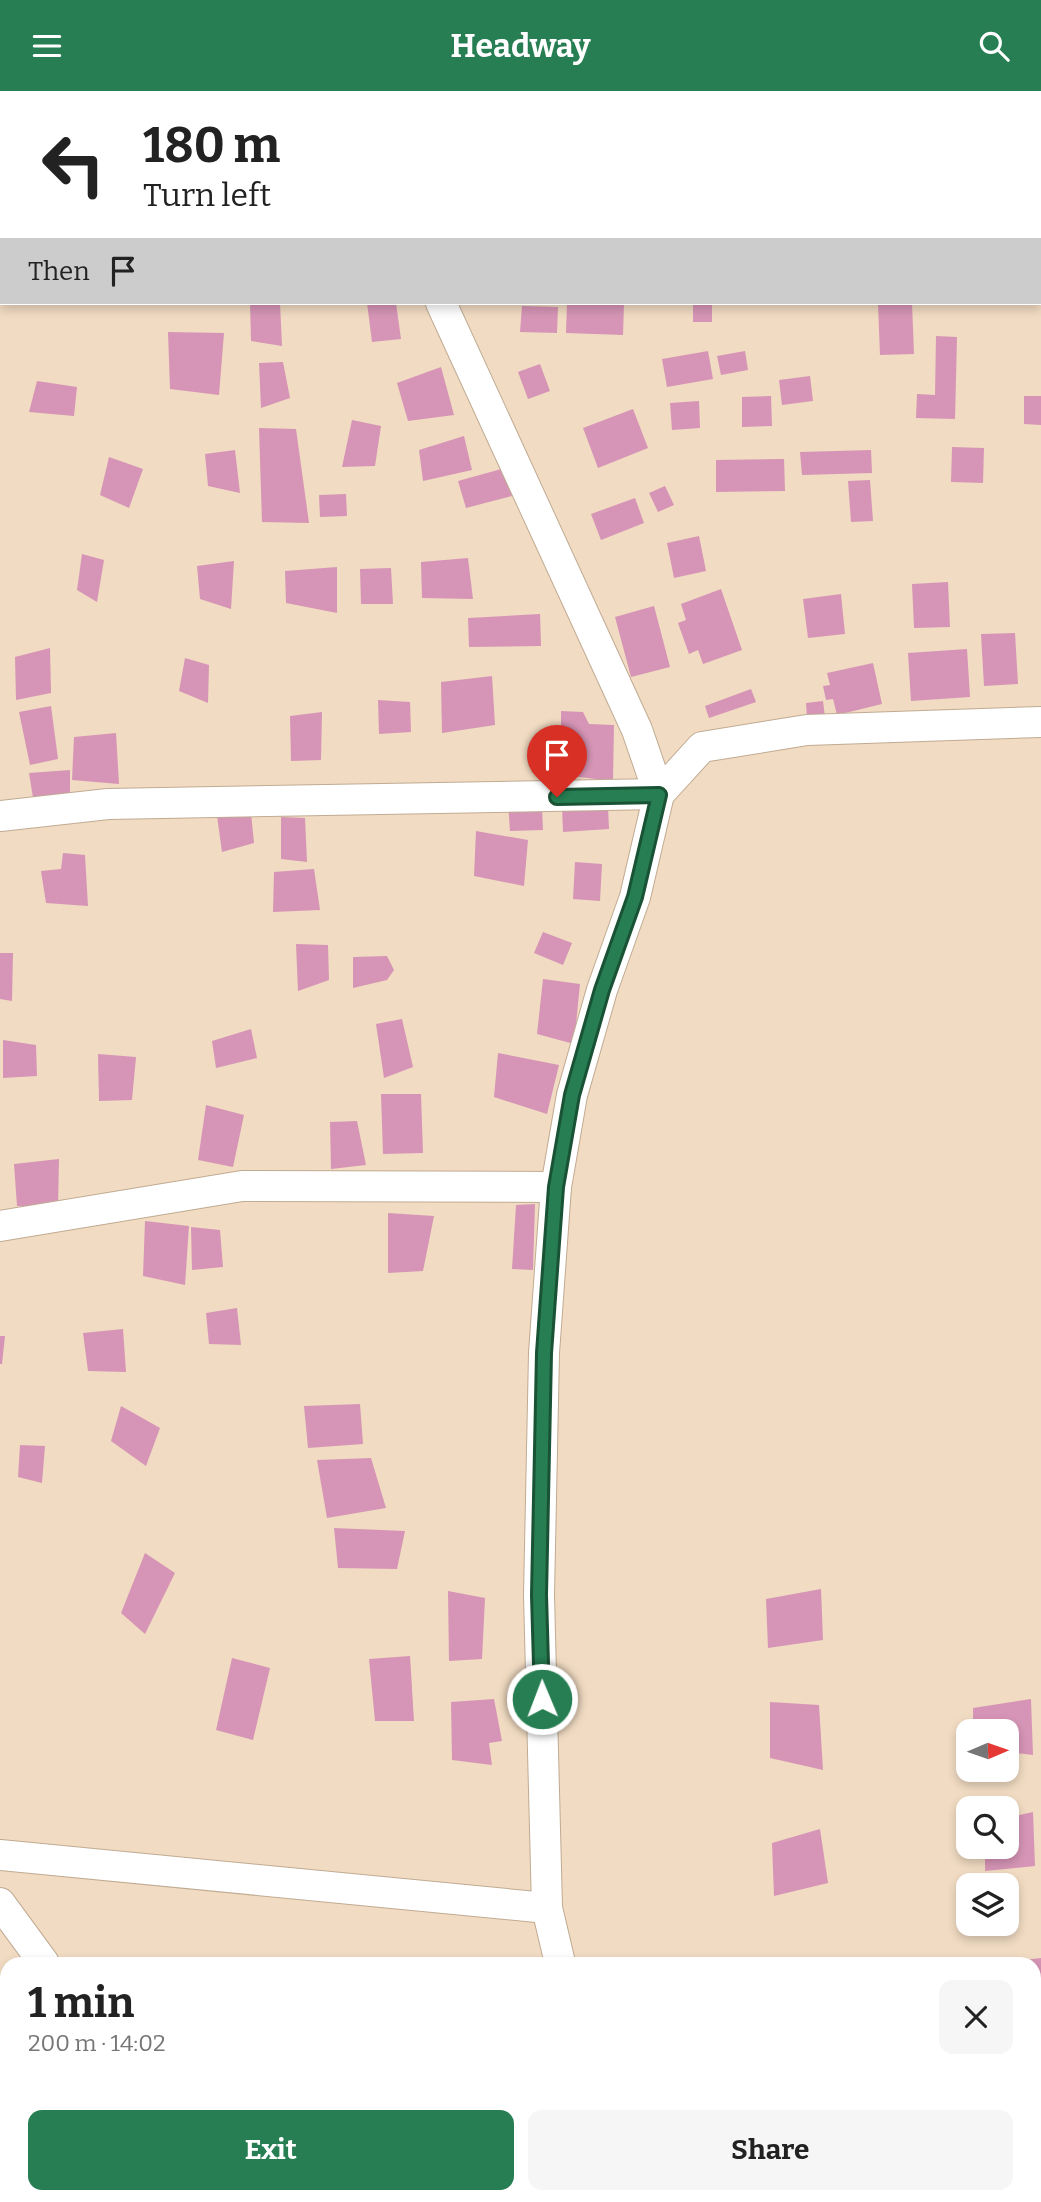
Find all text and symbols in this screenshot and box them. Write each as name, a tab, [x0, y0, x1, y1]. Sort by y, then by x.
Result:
icon: menu	[28, 27, 66, 65]
text: Headway	[450, 27, 591, 65]
icon: search	[975, 27, 1013, 65]
text: 180 m	[143, 116, 280, 175]
icon: left	[28, 119, 119, 210]
text: Turn left	[143, 176, 271, 214]
icon: arrive	[104, 252, 142, 290]
text: Then	[28, 256, 90, 287]
pin	[527, 725, 587, 797]
icon: arrive	[538, 736, 576, 774]
position arrow	[505, 1662, 579, 1736]
north arrow	[956, 1719, 1018, 1781]
map controls	[956, 1719, 1019, 1936]
button: search	[956, 1796, 1019, 1859]
button: layers	[956, 1873, 1019, 1936]
text: 1 min	[28, 1978, 134, 2028]
button: close	[939, 1980, 1013, 2054]
text: 200 m · 14:02	[28, 2029, 165, 2057]
button: Exit	[28, 2110, 514, 2190]
button: Share	[528, 2110, 1013, 2190]

